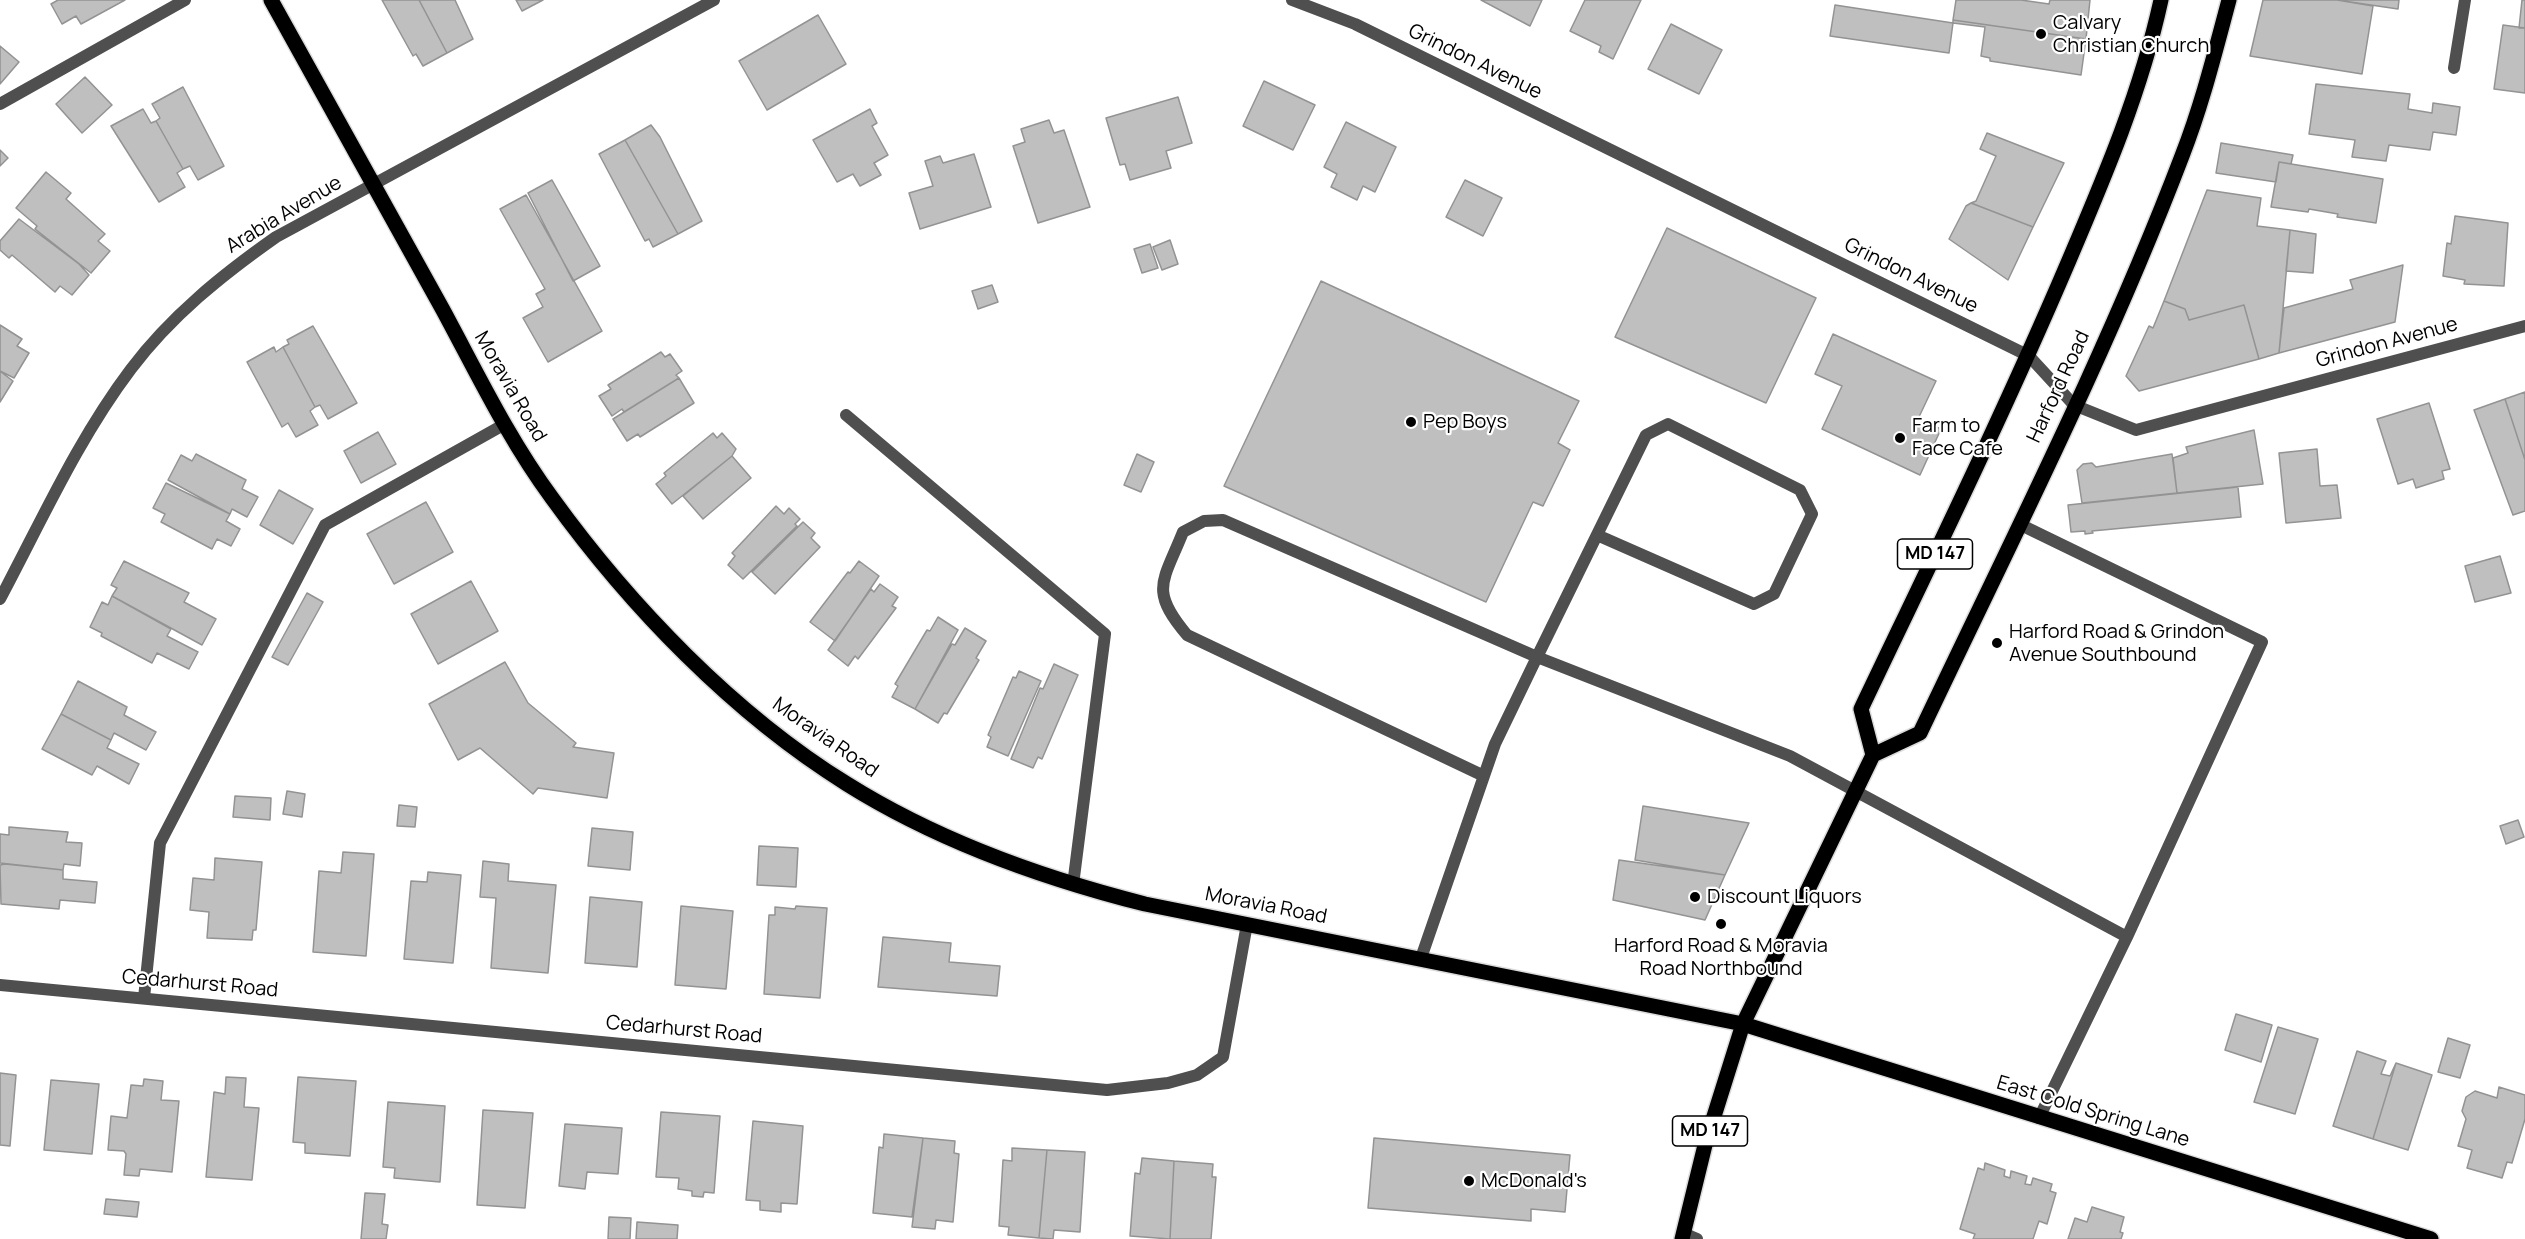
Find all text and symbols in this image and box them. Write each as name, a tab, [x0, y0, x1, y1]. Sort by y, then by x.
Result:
place label: Calvary Christian Church	[2053, 11, 2209, 58]
street label: Grindon Avenue	[1404, 19, 1546, 105]
marker: Calvary Christian Church	[2034, 27, 2048, 41]
street label: Arabia Avenue	[222, 171, 346, 259]
street label: Grindon Avenue	[1840, 233, 1982, 319]
street label: Grindon Avenue	[2313, 313, 2461, 373]
street label: Harford Road	[2023, 327, 2095, 447]
street label: Moravia Road	[469, 328, 551, 446]
place label: Pep Boys	[1423, 410, 1507, 434]
place label: Farm to Face Cafe	[1912, 414, 2003, 461]
marker: Pep Boys	[1404, 415, 1418, 429]
marker: Farm to Face Cafe	[1893, 431, 1907, 445]
road number: MD 147	[1898, 539, 1972, 569]
place label: Harford Road & Grindon Avenue Southbound	[2009, 620, 2224, 667]
marker: Harford Road & Grindon Avenue Southbound	[1990, 636, 2004, 650]
street label: Moravia Road	[768, 693, 882, 783]
street label: Moravia Road	[1203, 882, 1329, 930]
place label: Discount Liquors	[1707, 885, 1862, 909]
marker: Discount Liquors	[1688, 890, 1702, 904]
marker: Harford Road & Moravia Road Northbound	[1714, 917, 1728, 931]
place label: Harford Road & Moravia Road Northbound	[1614, 934, 1828, 981]
street label: Cedarhurst Road	[121, 965, 279, 1003]
street label: Cedarhurst Road	[605, 1011, 763, 1049]
street label: East Cold Spring Lane	[1994, 1071, 2192, 1153]
road number: MD 147	[1672, 1116, 1748, 1146]
place label: McDonald's	[1481, 1169, 1587, 1193]
marker: McDonald's	[1462, 1174, 1476, 1188]

